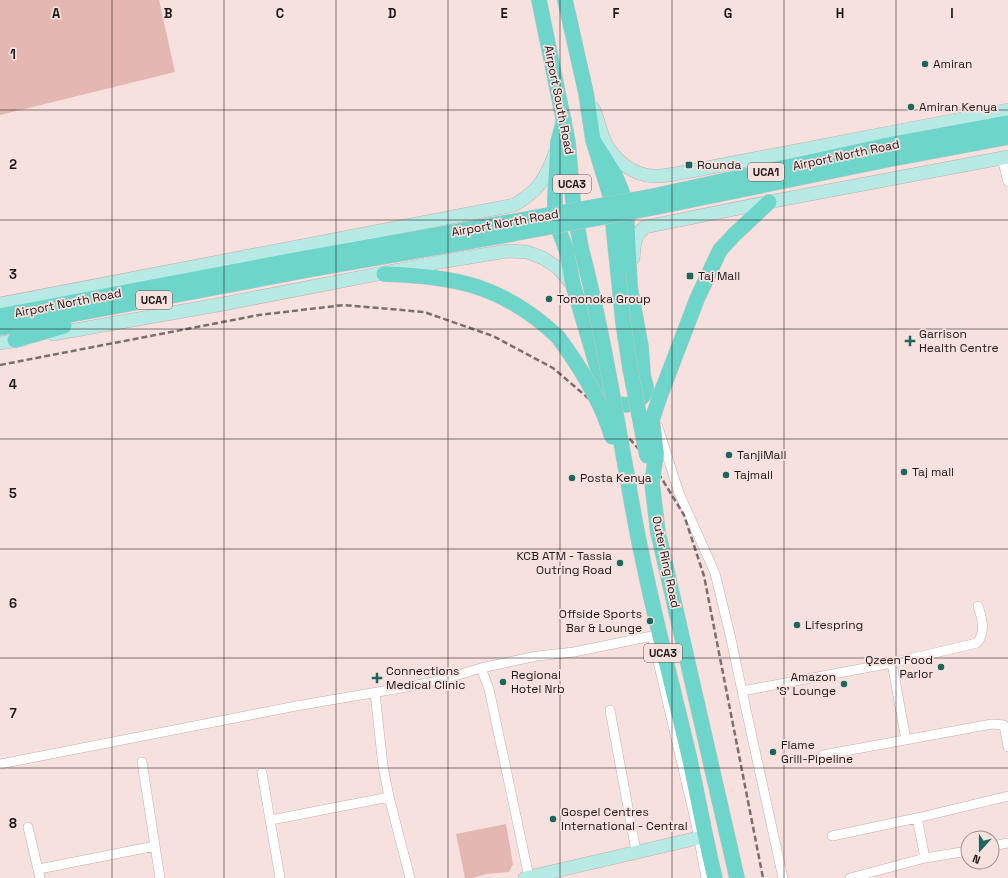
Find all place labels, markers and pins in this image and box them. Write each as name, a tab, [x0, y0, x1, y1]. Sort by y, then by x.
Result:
place label: Amiran	[933, 56, 972, 72]
marker: Amiran	[920, 59, 930, 69]
place label: Amiran Kenya	[919, 99, 997, 115]
marker: Amiran Kenya	[906, 102, 916, 112]
place label: Rounda	[697, 157, 741, 173]
marker: Rounda	[684, 160, 694, 170]
place label: Taj Mall	[698, 268, 740, 284]
marker: Taj Mall	[685, 271, 695, 281]
place label: Tononoka Group	[557, 291, 651, 307]
marker: Tononoka Group	[544, 294, 554, 304]
place label: Garrison Health Centre	[919, 326, 999, 356]
marker: Garrison Health Centre	[904, 335, 916, 347]
place label: TanjiMall	[737, 447, 786, 463]
marker: TanjiMall	[724, 450, 734, 460]
place label: Taj mall	[912, 464, 954, 480]
place label: Tajmall	[734, 467, 773, 483]
marker: Taj mall	[899, 467, 909, 477]
place label: Posta Kenya	[580, 470, 652, 486]
marker: Tajmall	[721, 470, 731, 480]
marker: Posta Kenya	[567, 473, 577, 483]
place label: KCB ATM - Tassia Outring Road	[516, 548, 612, 578]
marker: KCB ATM - Tassia Outring Road	[615, 558, 625, 568]
place label: Offside Sports Bar & Lounge	[559, 606, 642, 636]
marker: Offside Sports Bar & Lounge	[645, 616, 655, 626]
place label: Lifespring	[805, 617, 863, 633]
marker: Lifespring	[792, 620, 802, 630]
place label: Qzeen Food Parlor	[865, 652, 933, 682]
marker: Qzeen Food Parlor	[936, 662, 946, 672]
place label: Connections Medical Clinic	[386, 663, 465, 693]
place label: Regional Hotel Nrb	[511, 667, 565, 697]
place label: Amazon 'S' Lounge	[776, 669, 836, 699]
marker: Connections Medical Clinic	[371, 672, 383, 684]
marker: Regional Hotel Nrb	[498, 677, 508, 687]
marker: Amazon 'S' Lounge	[839, 679, 849, 689]
place label: Flame Grill-Pipeline	[781, 737, 853, 767]
marker: Flame Grill-Pipeline	[768, 747, 778, 757]
place label: Gospel Centres International - Central	[561, 804, 688, 834]
marker: Gospel Centres International - Central	[548, 814, 558, 824]

